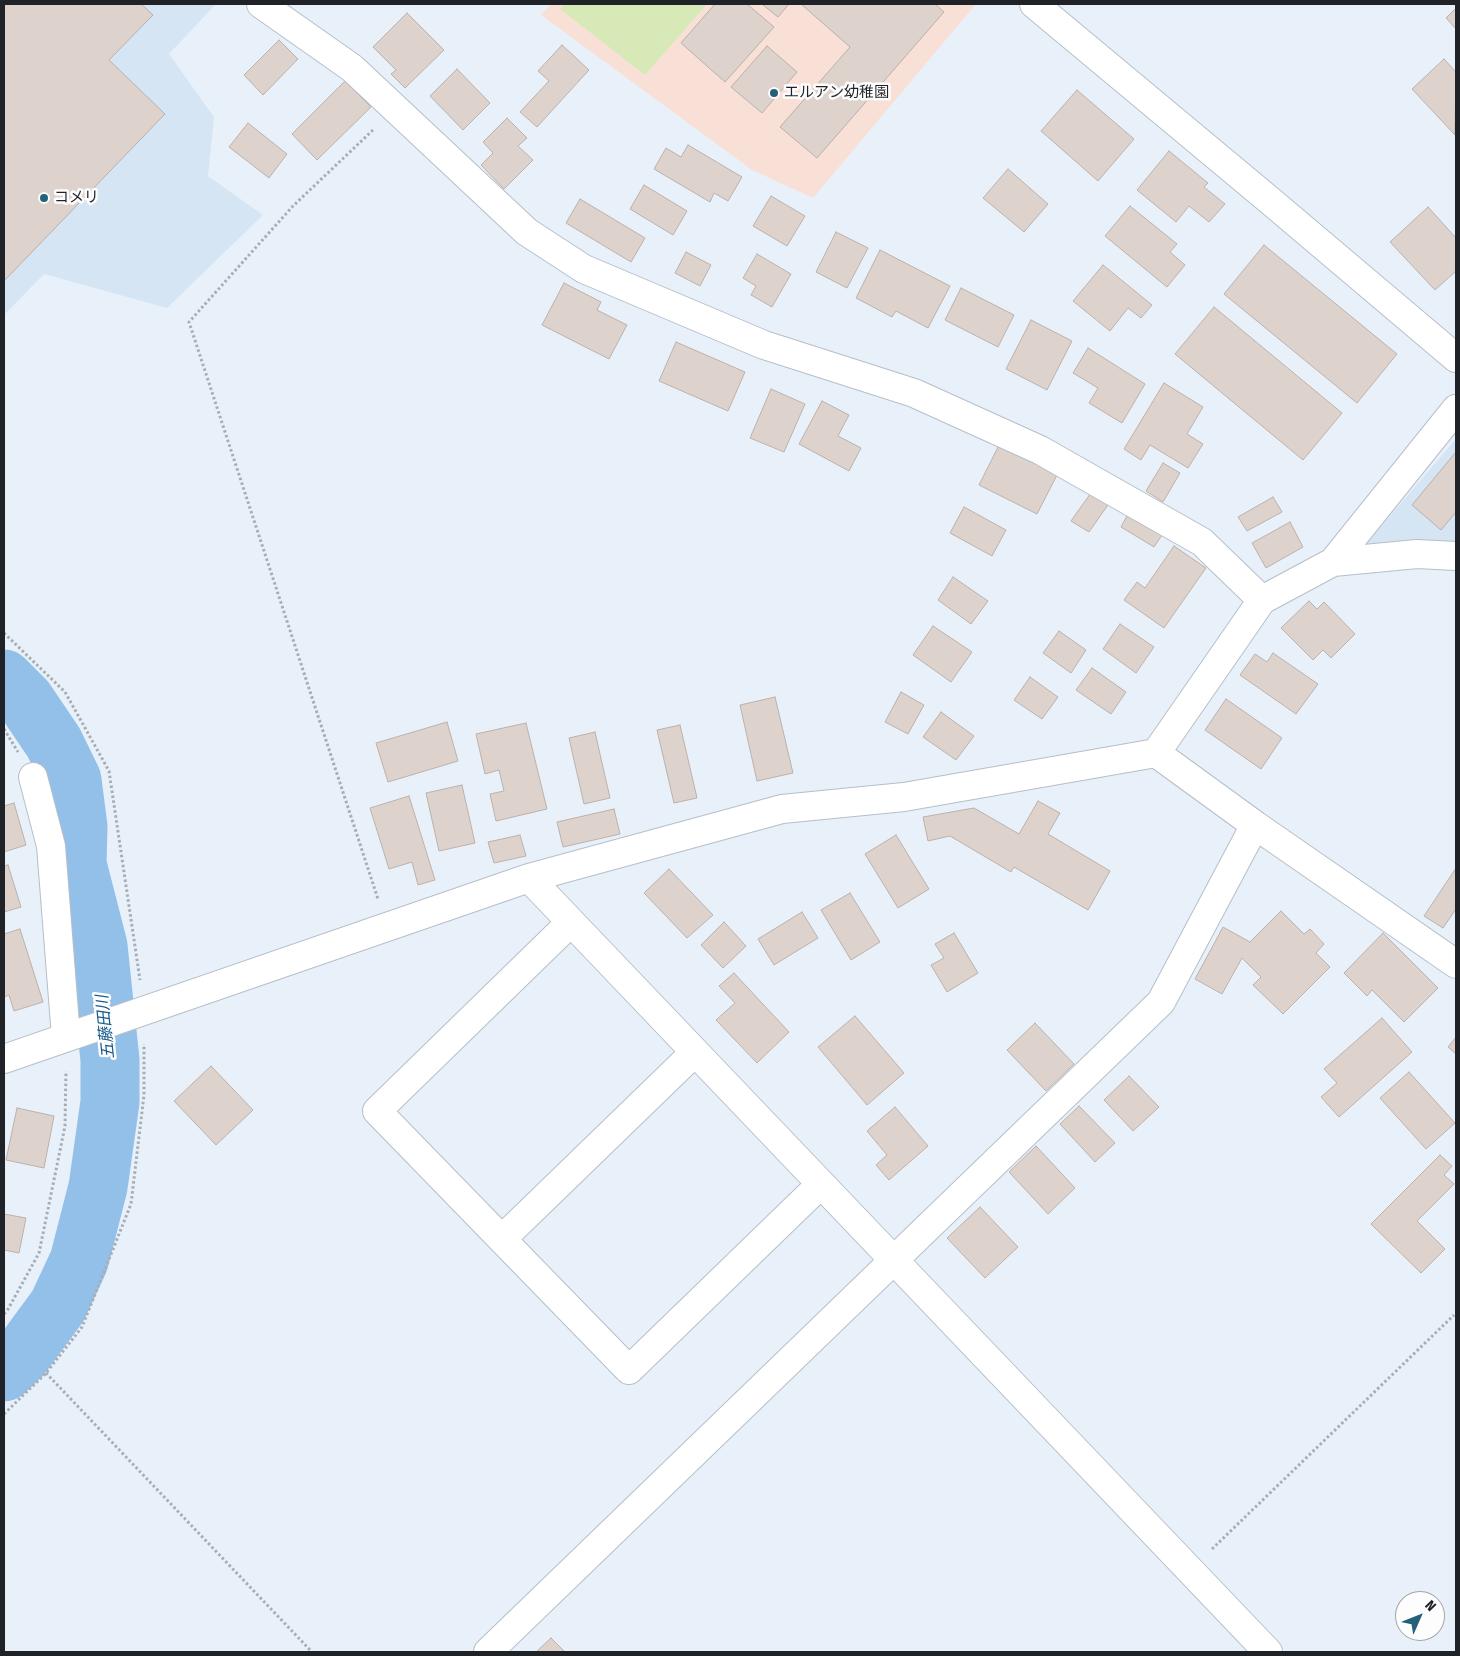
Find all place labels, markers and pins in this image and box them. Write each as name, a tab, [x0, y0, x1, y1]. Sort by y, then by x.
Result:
place label: エルアン幼稚園	[784, 84, 889, 102]
marker: エルアン幼稚園	[768, 87, 780, 99]
place label: コメリ	[54, 189, 99, 207]
marker: コメリ	[38, 192, 50, 204]

